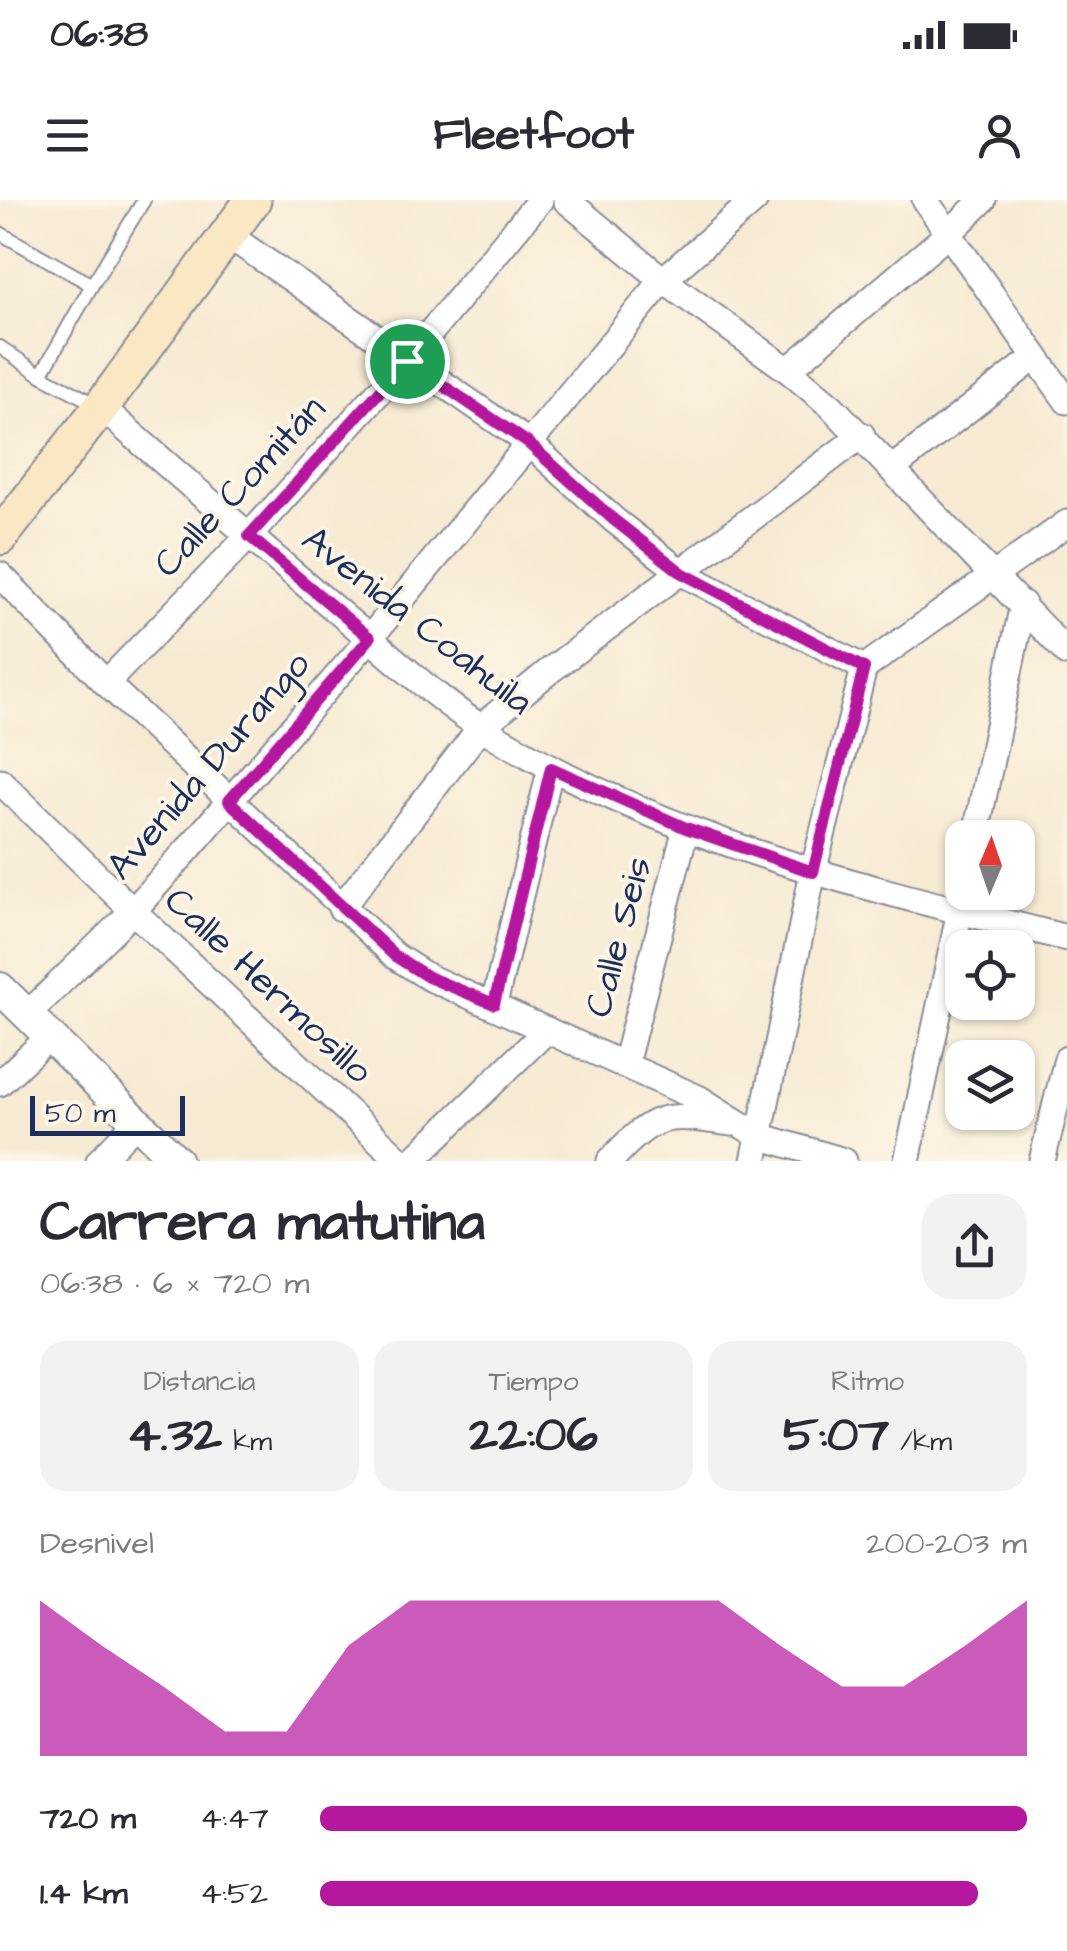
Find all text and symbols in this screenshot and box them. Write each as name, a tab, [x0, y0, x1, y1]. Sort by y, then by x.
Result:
text: 06:38	[50, 9, 148, 61]
text: Fleetfoot	[433, 104, 634, 166]
icon: menu	[40, 108, 95, 163]
icon: person	[972, 108, 1027, 163]
pin	[365, 319, 450, 404]
icon: arrive	[380, 334, 435, 389]
street label: Calle Comitán	[142, 385, 338, 589]
street label: Avenida Coahuila	[291, 514, 543, 728]
street label: Avenida Durango	[95, 640, 323, 892]
north arrow	[945, 820, 1035, 910]
map controls	[945, 820, 1035, 1130]
street label: Calle Seis	[573, 851, 665, 1023]
street label: Calle Hermosillo	[152, 876, 384, 1096]
button: locate	[945, 930, 1035, 1020]
button: layers	[945, 1040, 1035, 1130]
scale bar	[30, 1091, 185, 1136]
text: 50 m	[45, 1094, 116, 1133]
text: Carrera matutina	[40, 1185, 485, 1261]
button: share	[922, 1194, 1027, 1299]
text: 06:38 · 6 × 720 m	[40, 1261, 309, 1306]
text: Distancia	[143, 1362, 256, 1401]
text: Tiempo	[489, 1362, 578, 1401]
text: Ritmo	[831, 1362, 904, 1401]
text: 4.32	[127, 1401, 222, 1470]
text: 22:06	[469, 1401, 598, 1470]
text: 5:07	[783, 1401, 889, 1470]
text: km	[222, 1422, 272, 1461]
text: /km	[889, 1422, 952, 1461]
text: Desnivel	[40, 1521, 154, 1566]
text: 200–203 m	[866, 1521, 1027, 1566]
text: 720 m	[40, 1796, 136, 1841]
text: 4:47	[200, 1796, 269, 1841]
text: 1.4 km	[40, 1871, 128, 1916]
text: 4:52	[200, 1871, 268, 1916]

